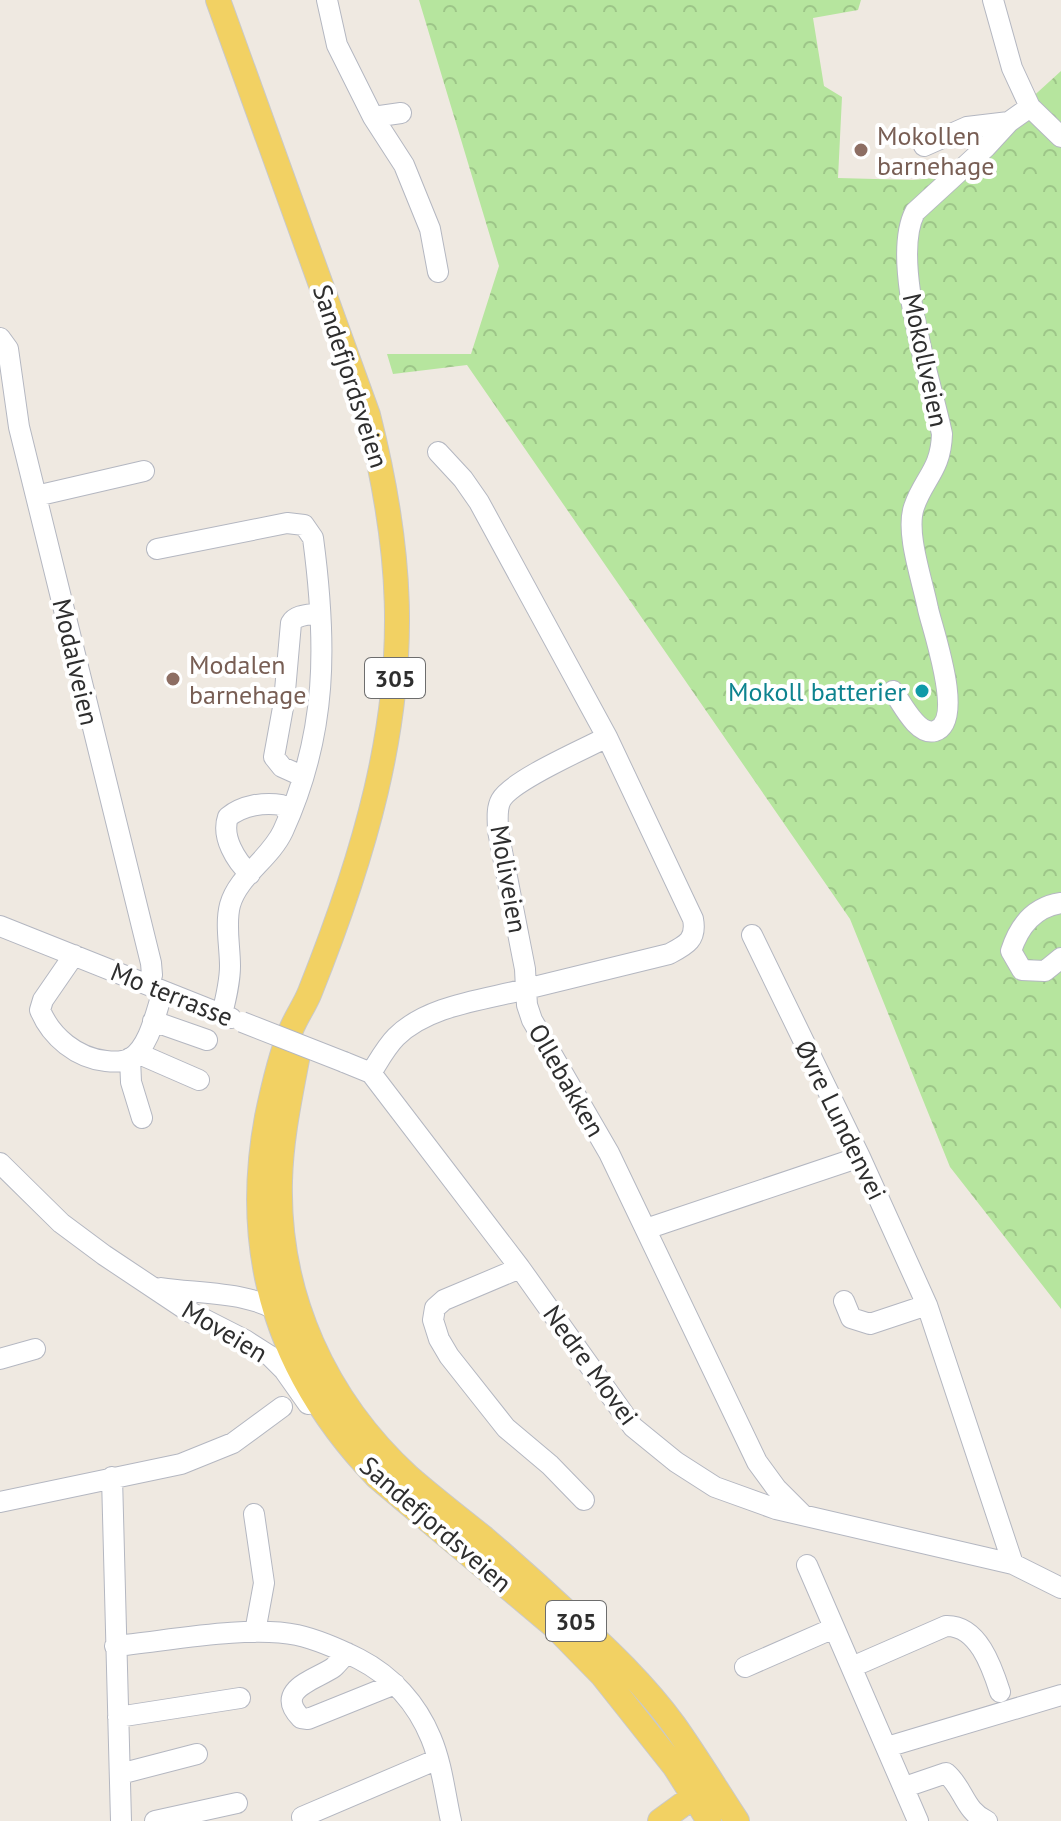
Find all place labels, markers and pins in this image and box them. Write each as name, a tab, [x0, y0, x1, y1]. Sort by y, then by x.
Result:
place label: Mokollen barnehage	[877, 119, 995, 182]
marker: Mokollen barnehage	[852, 141, 870, 159]
place label: Modalen barnehage	[189, 648, 307, 711]
marker: Modalen barnehage	[164, 670, 182, 688]
place label: Mokoll batterier	[728, 675, 906, 708]
marker: Mokoll batterier	[913, 682, 931, 700]

